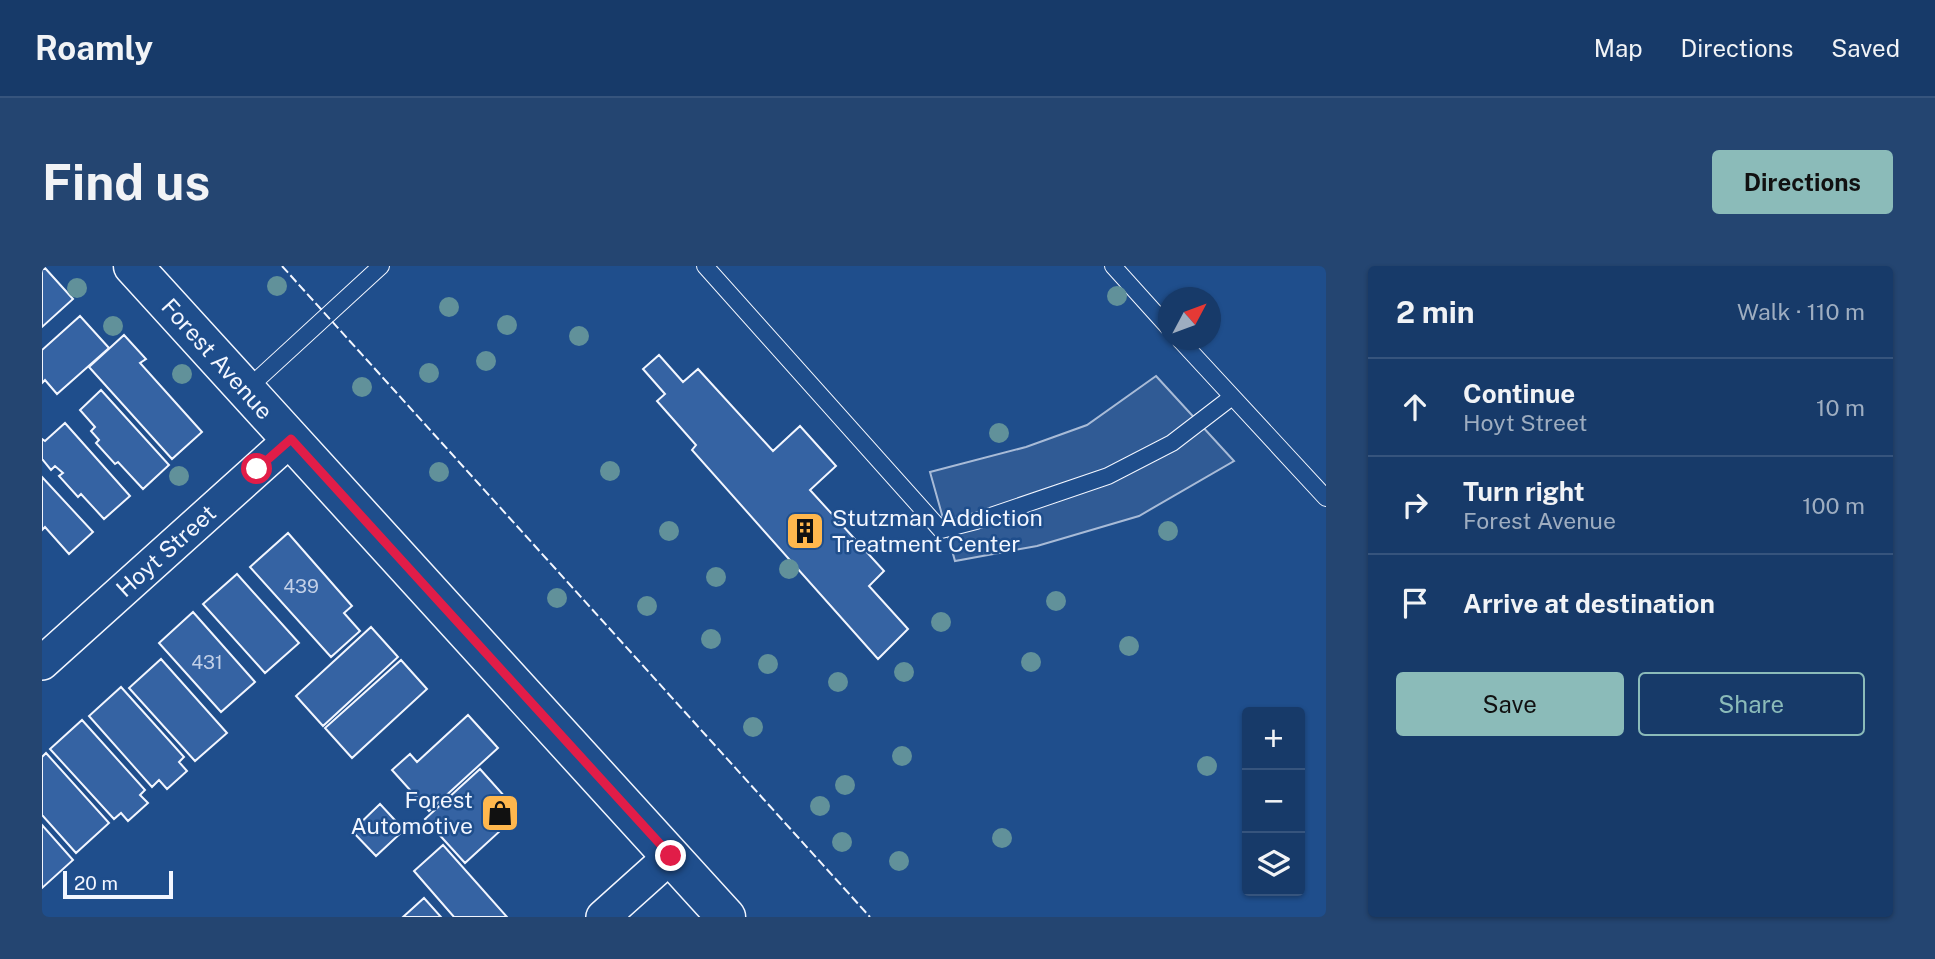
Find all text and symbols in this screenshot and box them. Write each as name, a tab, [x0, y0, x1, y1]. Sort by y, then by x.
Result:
text: Roamly	[35, 29, 153, 67]
text: Map	[1594, 34, 1643, 62]
text: Directions	[1681, 34, 1793, 62]
text: Saved	[1831, 34, 1900, 62]
button: Directions	[1712, 150, 1893, 214]
text: Find us	[42, 153, 210, 211]
north arrow	[1158, 287, 1221, 350]
street label: Forest Avenue	[156, 293, 279, 425]
text: 2 min	[1396, 294, 1475, 330]
text: Walk · 110 m	[1737, 298, 1865, 325]
text: Continue	[1463, 378, 1575, 409]
icon: ahead	[1396, 388, 1434, 426]
text: 10 m	[1816, 394, 1865, 421]
text: Hoyt Street	[1463, 409, 1587, 436]
route start	[241, 453, 272, 484]
text: Turn right	[1463, 476, 1585, 507]
icon: right	[1396, 486, 1434, 524]
text: 100 m	[1802, 492, 1865, 519]
street label: Hoyt Street	[110, 499, 221, 602]
place label: Stutzman Addiction Treatment Center	[832, 504, 1043, 557]
text: Forest Avenue	[1463, 507, 1616, 534]
building icon: Stutzman Addiction Treatment Center	[784, 510, 826, 552]
house number: 439	[283, 575, 319, 597]
icon: arrive	[1396, 584, 1434, 622]
text: Arrive at destination	[1463, 588, 1715, 619]
house number: 431	[191, 651, 223, 673]
button: Save	[1396, 672, 1624, 736]
button: Share	[1638, 672, 1865, 736]
map controls	[1242, 707, 1305, 896]
button: +	[1242, 707, 1305, 770]
button: −	[1242, 770, 1305, 833]
place label: Forest Automotive	[350, 786, 473, 839]
shop icon: Forest Automotive	[479, 792, 521, 834]
button: layers	[1242, 833, 1305, 896]
route end	[655, 840, 686, 871]
scale bar	[63, 868, 173, 900]
text: 20 m	[74, 872, 118, 894]

